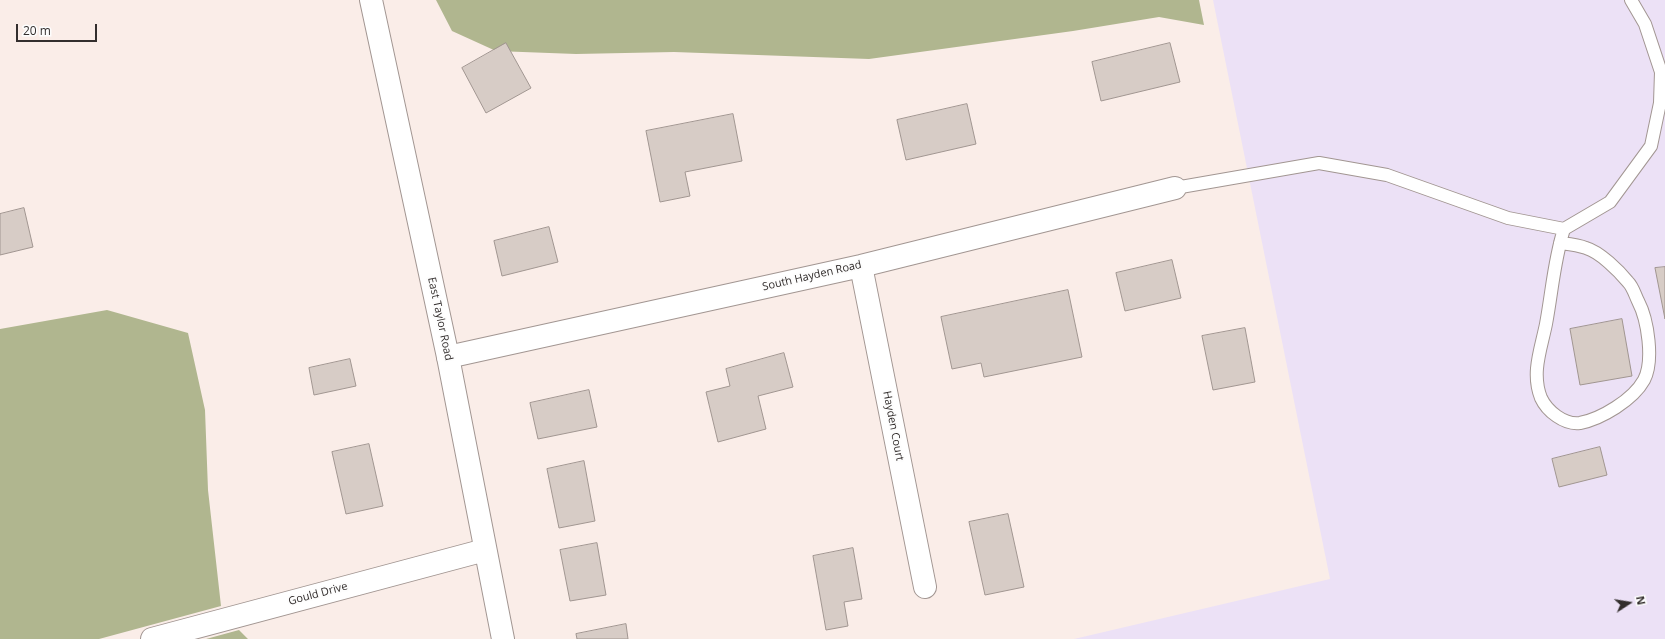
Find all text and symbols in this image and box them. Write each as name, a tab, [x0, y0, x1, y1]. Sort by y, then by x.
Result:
scale bar	[18, 16, 99, 42]
text: 20 m	[23, 22, 51, 39]
street label: South Hayden Road	[761, 258, 863, 294]
street label: East Taylor Road	[425, 276, 455, 362]
street label: Hayden Court	[880, 390, 906, 462]
street label: Gould Drive	[287, 580, 349, 608]
north arrow	[1609, 583, 1649, 623]
text: N	[1633, 594, 1649, 606]

